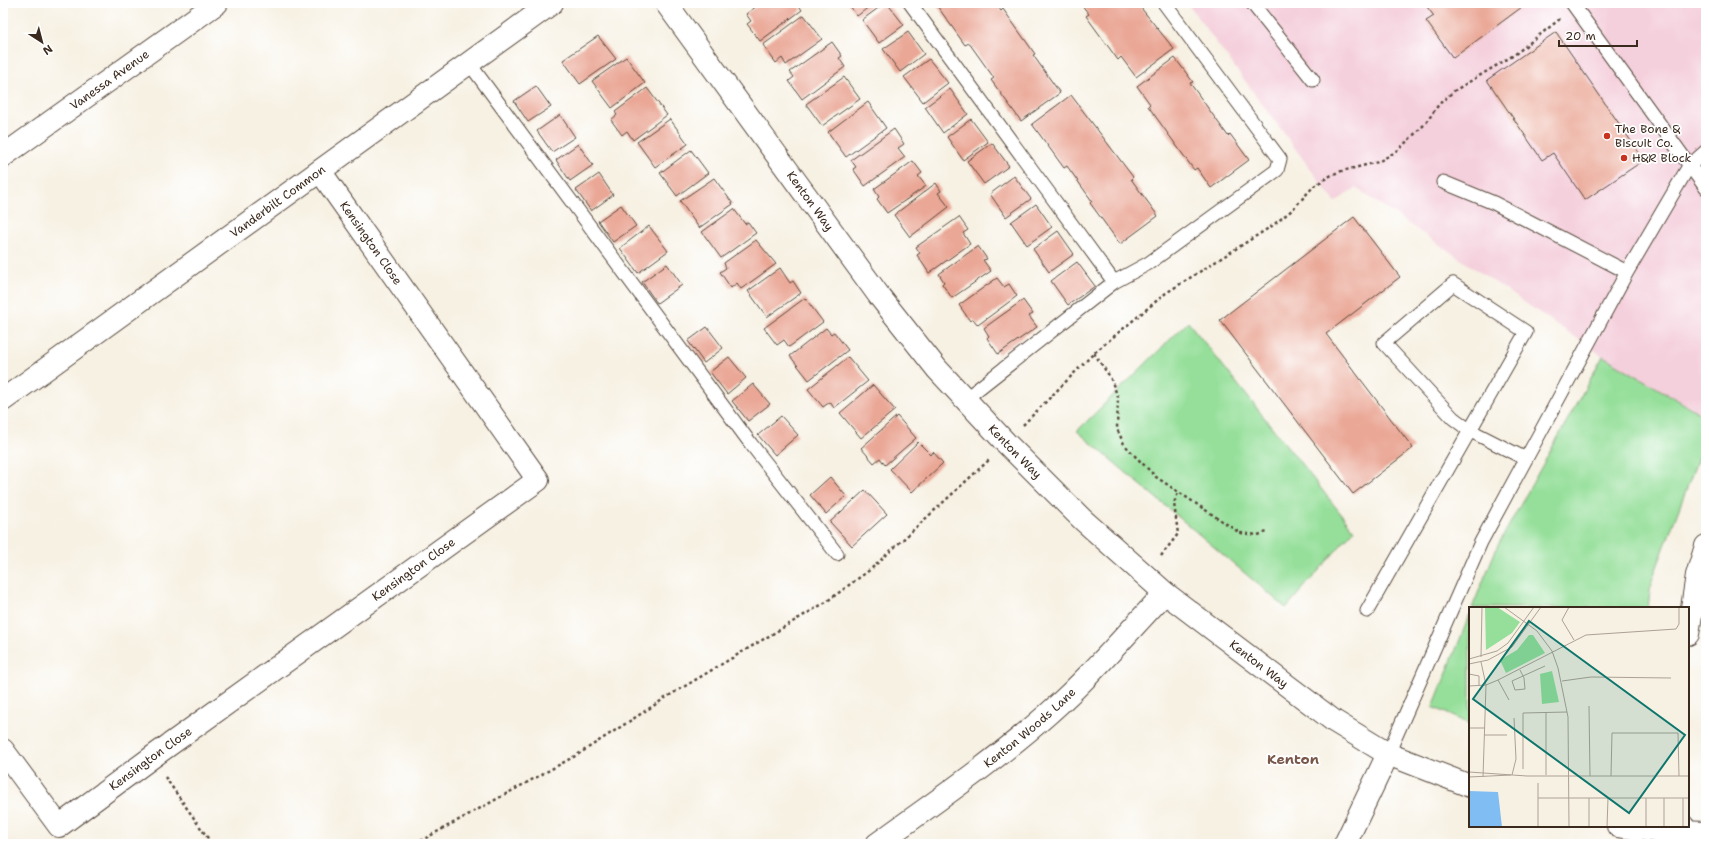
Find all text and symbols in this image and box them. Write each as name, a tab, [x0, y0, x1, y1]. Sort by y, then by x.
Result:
north arrow	[22, 22, 62, 62]
scale bar	[1559, 22, 1637, 48]
text: 20 m	[1565, 28, 1596, 44]
text: N	[39, 41, 56, 58]
street label: Vanessa Avenue	[67, 46, 153, 114]
place label: The Bone & Biscuit Co.	[1615, 121, 1681, 151]
marker: The Bone & Biscuit Co.	[1602, 131, 1612, 141]
place label: H&R Block	[1632, 150, 1691, 166]
marker: H&R Block	[1619, 153, 1629, 163]
street label: Vanderbilt Common	[227, 161, 329, 241]
street label: Kenton Way	[783, 168, 837, 234]
street label: Kensington Close	[336, 198, 406, 288]
street label: Kenton Way	[985, 421, 1045, 482]
street label: Kensington Close	[369, 534, 458, 605]
inset map	[1469, 607, 1689, 827]
street label: Kenton Way	[1226, 637, 1292, 692]
street label: Kenton Woods Lane	[980, 684, 1079, 771]
street label: Kensington Close	[106, 723, 195, 794]
district label: Kenton	[1267, 750, 1319, 768]

